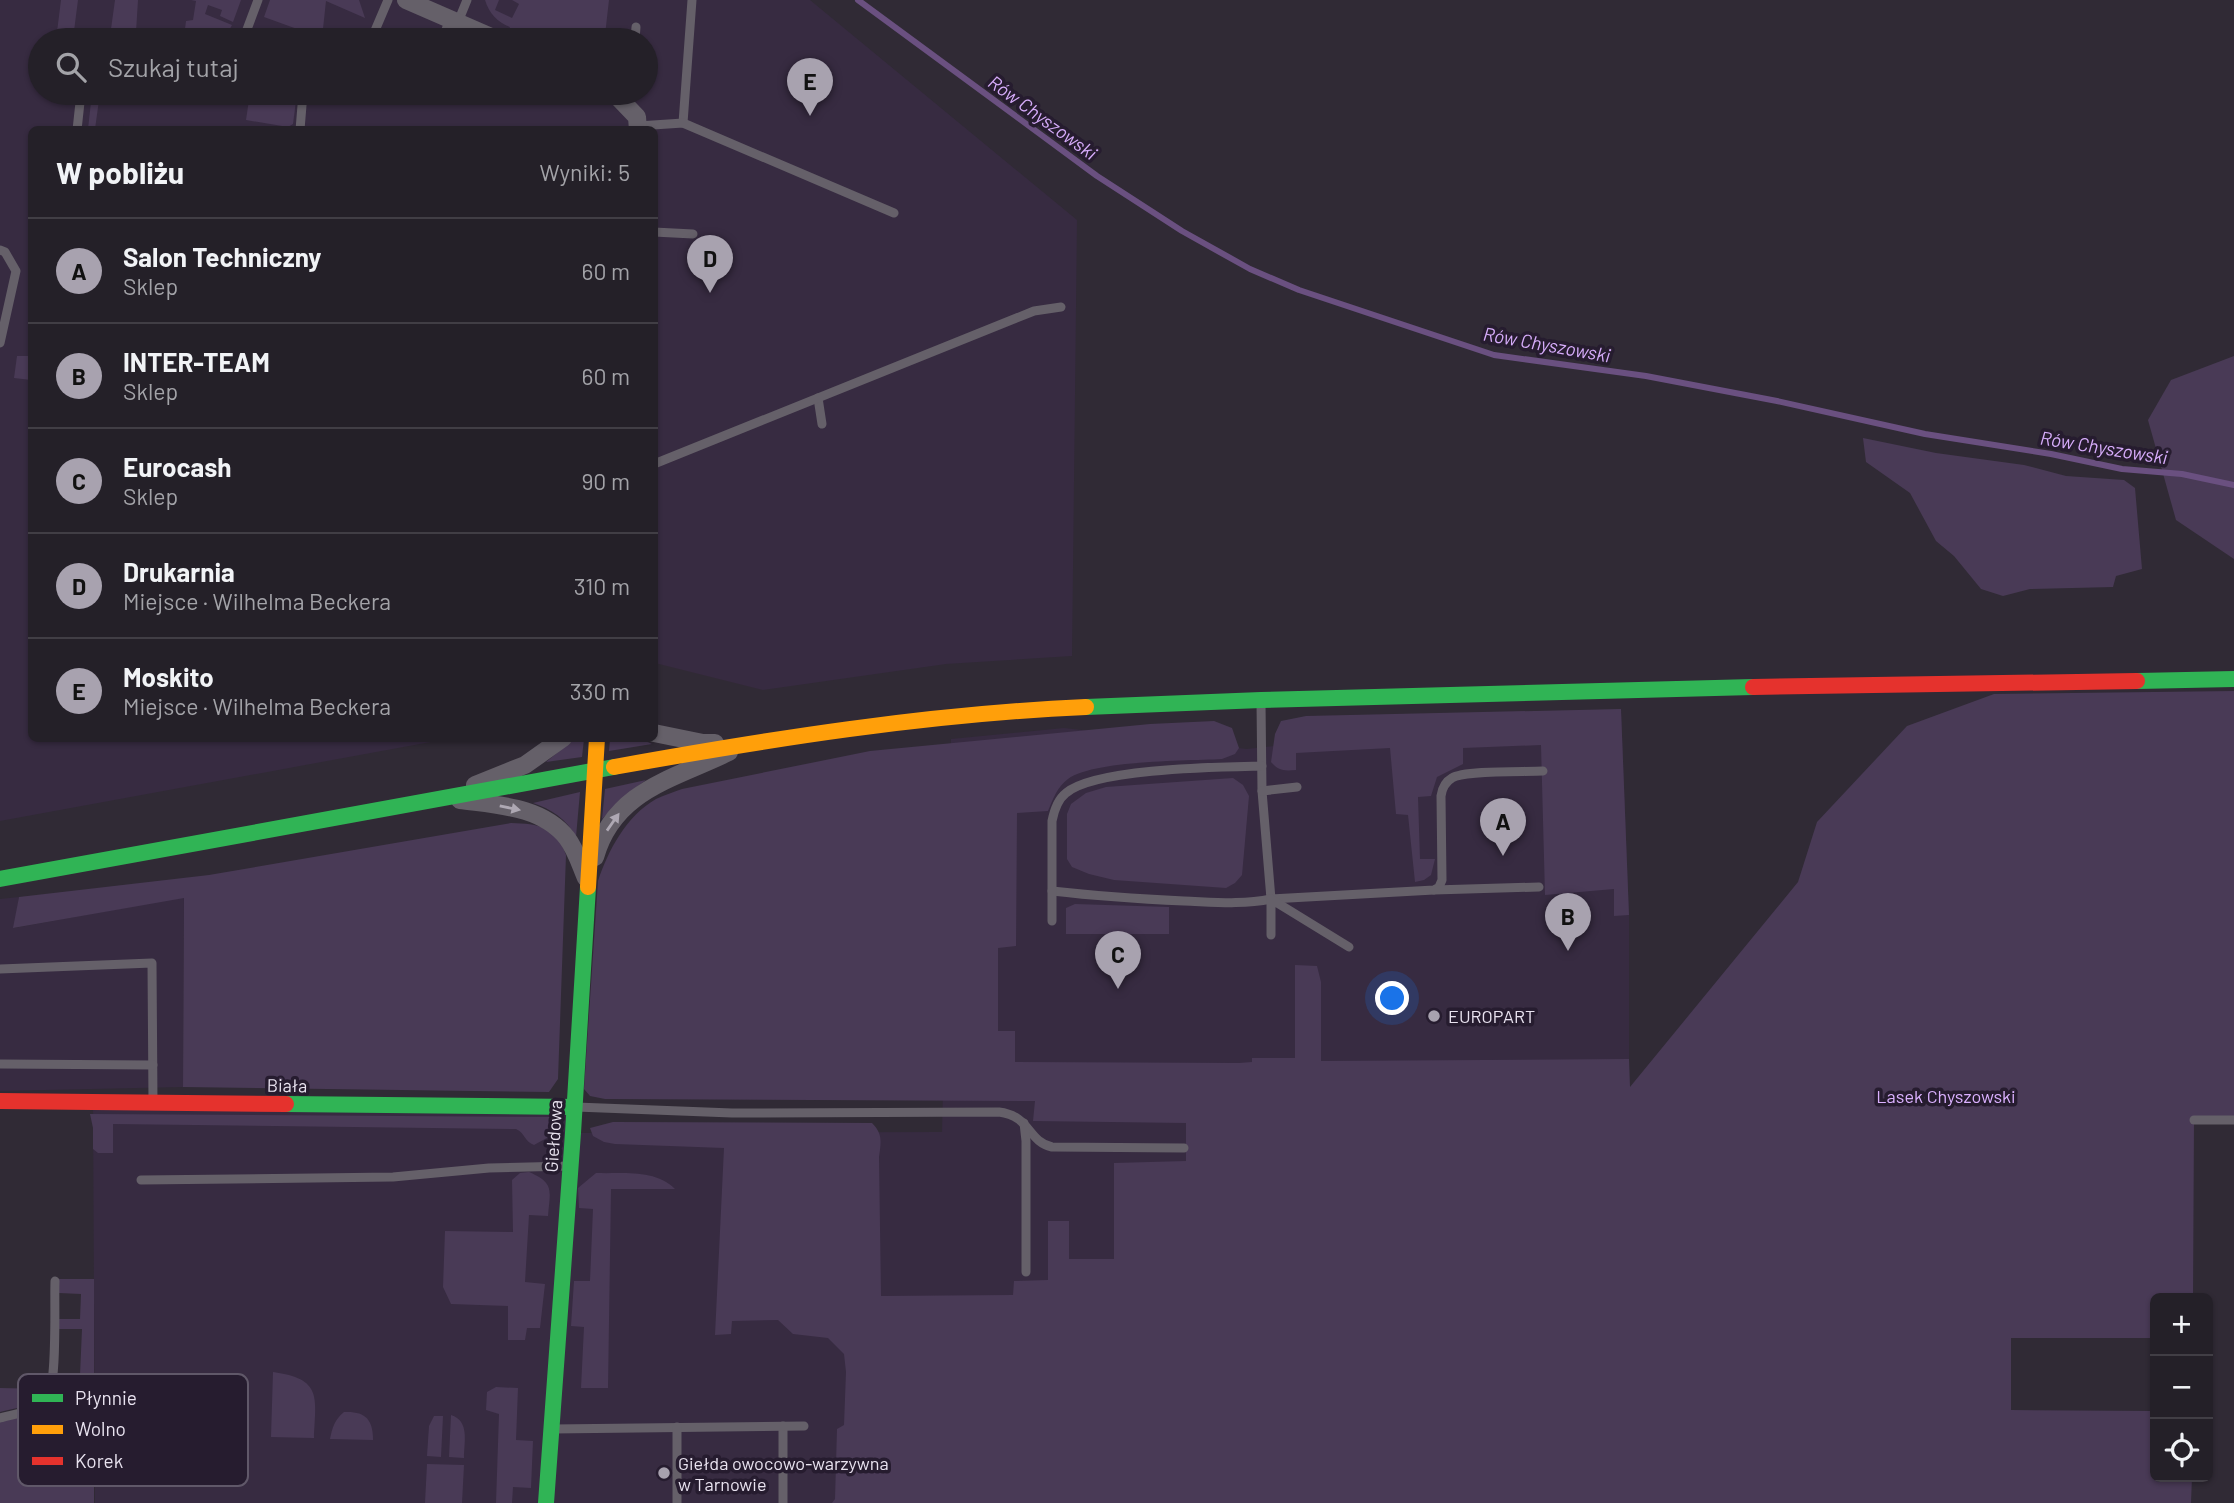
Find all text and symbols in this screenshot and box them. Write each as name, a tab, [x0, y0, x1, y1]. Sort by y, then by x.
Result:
search box	[28, 28, 658, 105]
icon: search	[52, 48, 90, 86]
text: Szukaj tutaj	[108, 51, 239, 82]
pin: E	[787, 58, 833, 116]
water label: Rów Chyszowski	[984, 70, 1102, 164]
text: W pobliżu	[56, 154, 184, 190]
text: Wyniki: 5	[540, 158, 630, 186]
pin: D	[687, 235, 733, 293]
text: Salon Techniczny	[123, 241, 321, 272]
text: A	[71, 257, 87, 285]
text: 60 m	[582, 257, 630, 285]
text: Sklep	[123, 272, 178, 300]
water label: Rów Chyszowski	[1482, 321, 1613, 367]
text: INTER-TEAM	[123, 346, 270, 377]
text: B	[72, 362, 86, 390]
text: 60 m	[582, 362, 630, 390]
text: Sklep	[123, 377, 178, 405]
water label: Rów Chyszowski	[2039, 426, 2170, 468]
text: Eurocash	[123, 451, 231, 482]
text: C	[72, 467, 86, 495]
text: 90 m	[581, 467, 630, 495]
text: Sklep	[123, 482, 178, 510]
text: Drukarnia	[123, 556, 235, 587]
text: D	[72, 572, 86, 600]
text: 310 m	[574, 572, 630, 600]
text: Miejsce · Wilhelma Beckera	[123, 587, 391, 615]
text: Moskito	[123, 661, 214, 692]
text: E	[72, 677, 86, 705]
text: 330 m	[570, 677, 630, 705]
text: Miejsce · Wilhelma Beckera	[123, 692, 391, 720]
pin: A	[1480, 798, 1526, 856]
one-way arrow	[499, 802, 521, 813]
one-way arrow	[606, 813, 620, 831]
pin: B	[1545, 893, 1591, 951]
pin: C	[1095, 931, 1141, 989]
your location	[1375, 981, 1409, 1015]
place label: EUROPART	[1448, 1005, 1535, 1027]
marker: EUROPART	[1426, 1008, 1442, 1024]
street label: Biała	[267, 1074, 307, 1096]
park label: Lasek Chyszowski	[1876, 1085, 2016, 1107]
street label: Giełdowa	[539, 1099, 567, 1173]
map controls	[2150, 1293, 2213, 1482]
button: +	[2150, 1293, 2213, 1356]
button: −	[2150, 1356, 2213, 1419]
legend	[18, 1374, 248, 1486]
text: Płynnie	[75, 1386, 137, 1409]
text: Wolno	[75, 1417, 126, 1440]
button: locate	[2150, 1419, 2213, 1482]
text: Korek	[75, 1449, 123, 1472]
place label: Giełda owocowo-warzywna w Tarnowie	[678, 1452, 889, 1495]
marker: Giełda owocowo-warzywna w Tarnowie	[656, 1465, 672, 1481]

